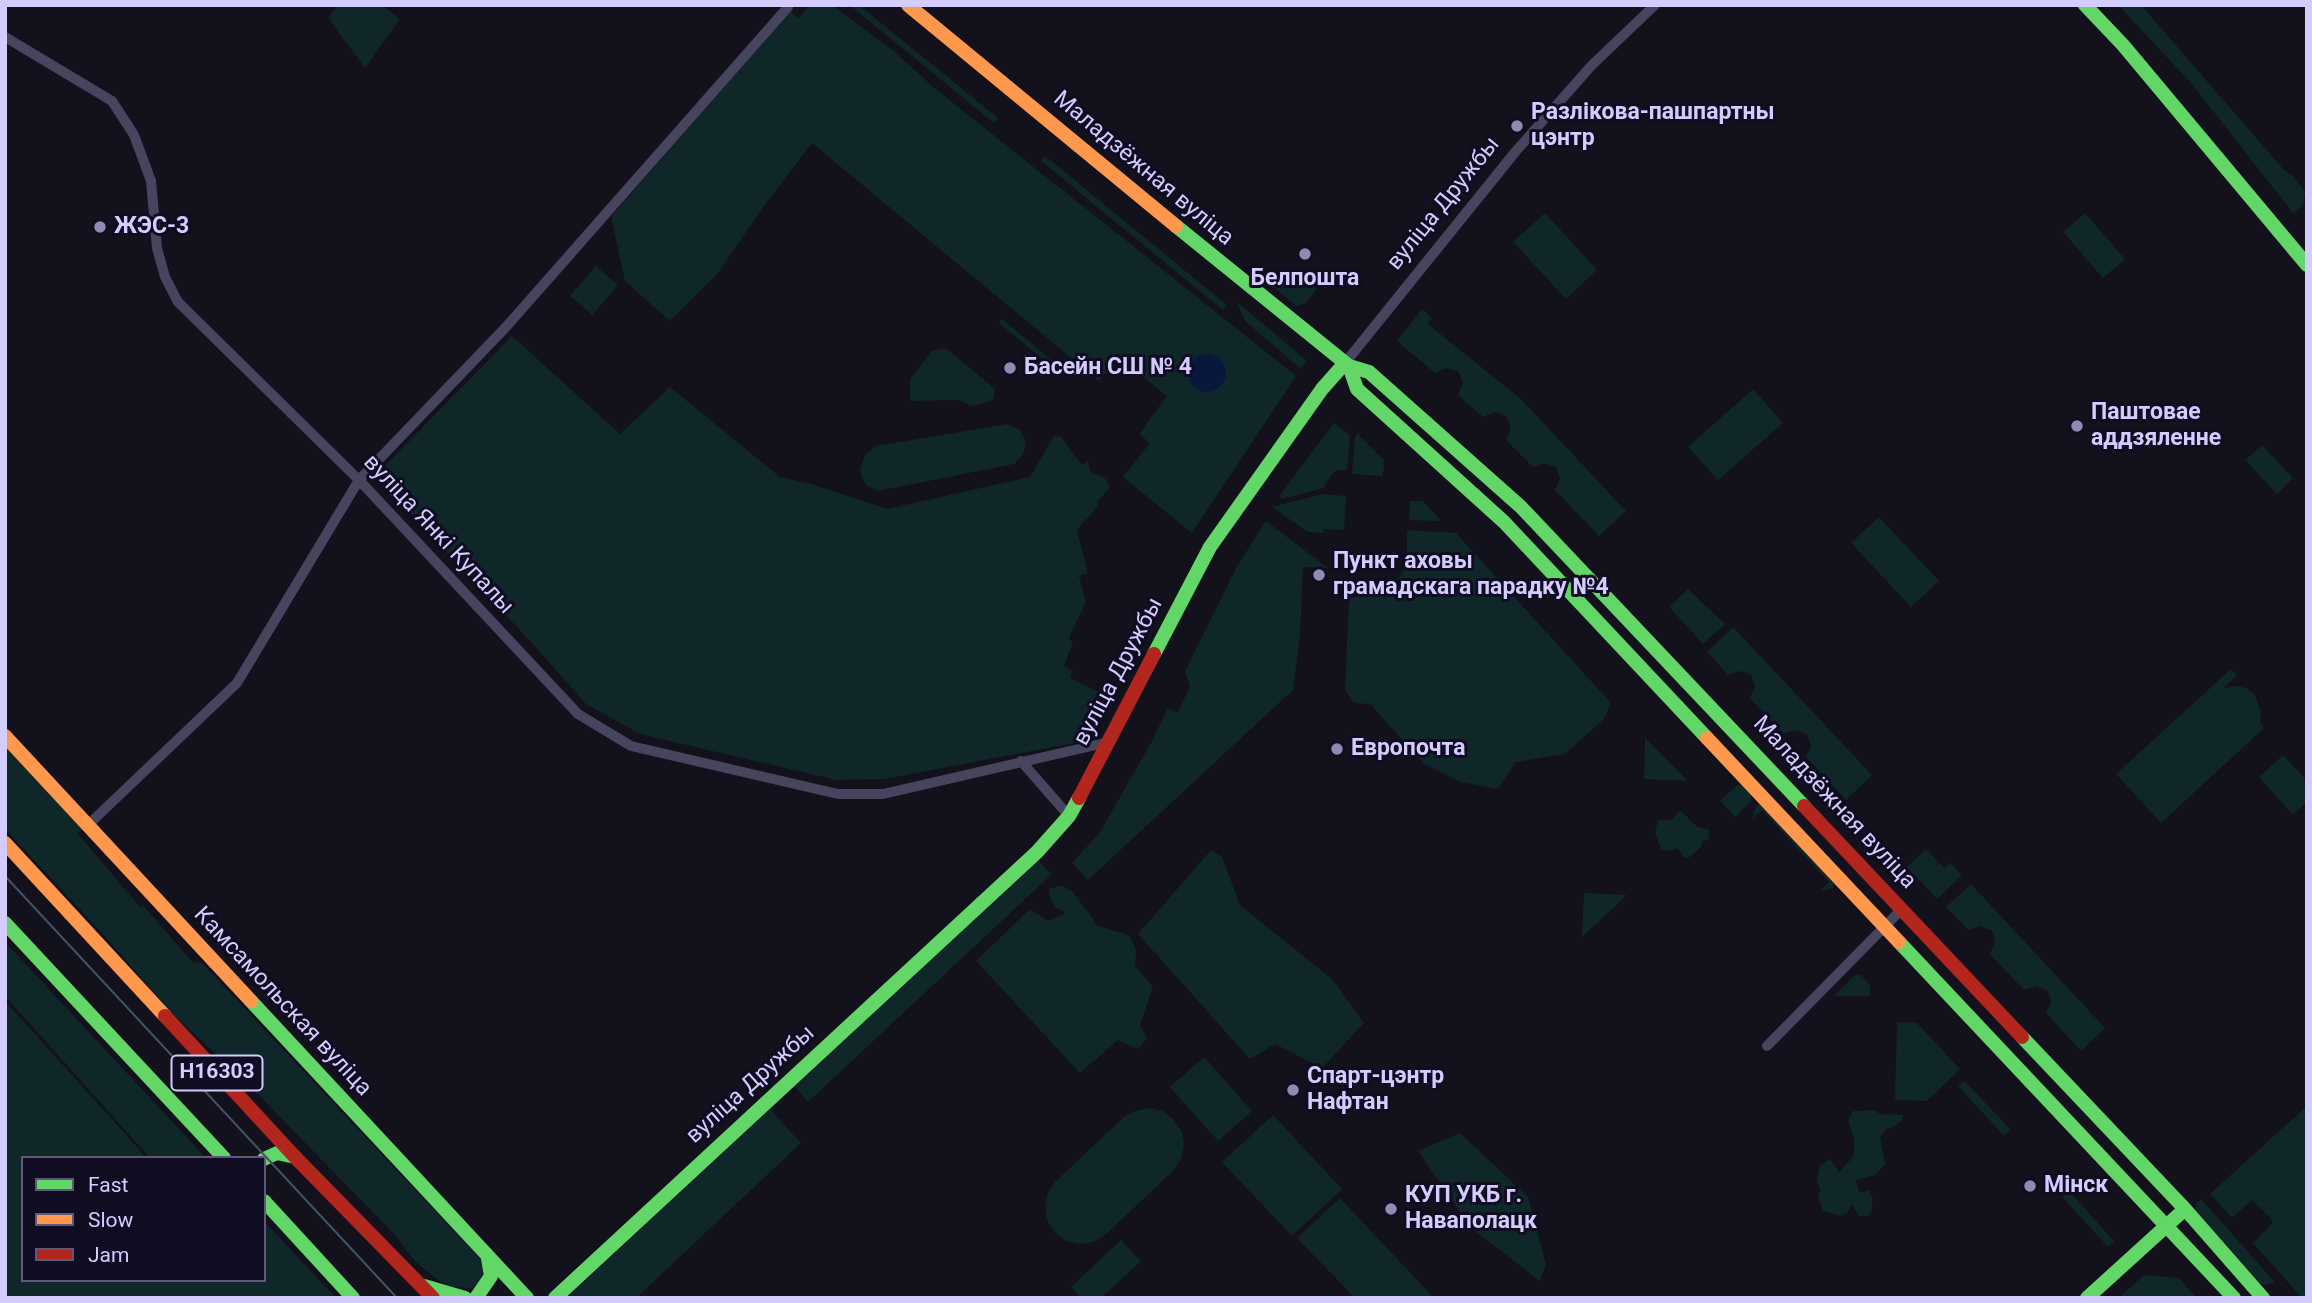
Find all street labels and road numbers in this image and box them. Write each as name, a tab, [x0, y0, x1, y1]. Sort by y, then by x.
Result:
street label: Маладзёжная вуліца	[1047, 86, 1239, 252]
street label: вуліца Дружбы	[1382, 132, 1506, 276]
street label: вуліца Янкі Купалы	[357, 450, 519, 620]
street label: вуліца Дружбы	[1068, 593, 1170, 751]
street label: Маладзёжная вуліца	[1747, 711, 1921, 895]
street label: Камсамольская вуліца	[187, 902, 377, 1102]
street label: вуліца Дружбы	[681, 1020, 821, 1150]
road number: Н16303	[172, 1056, 262, 1090]

